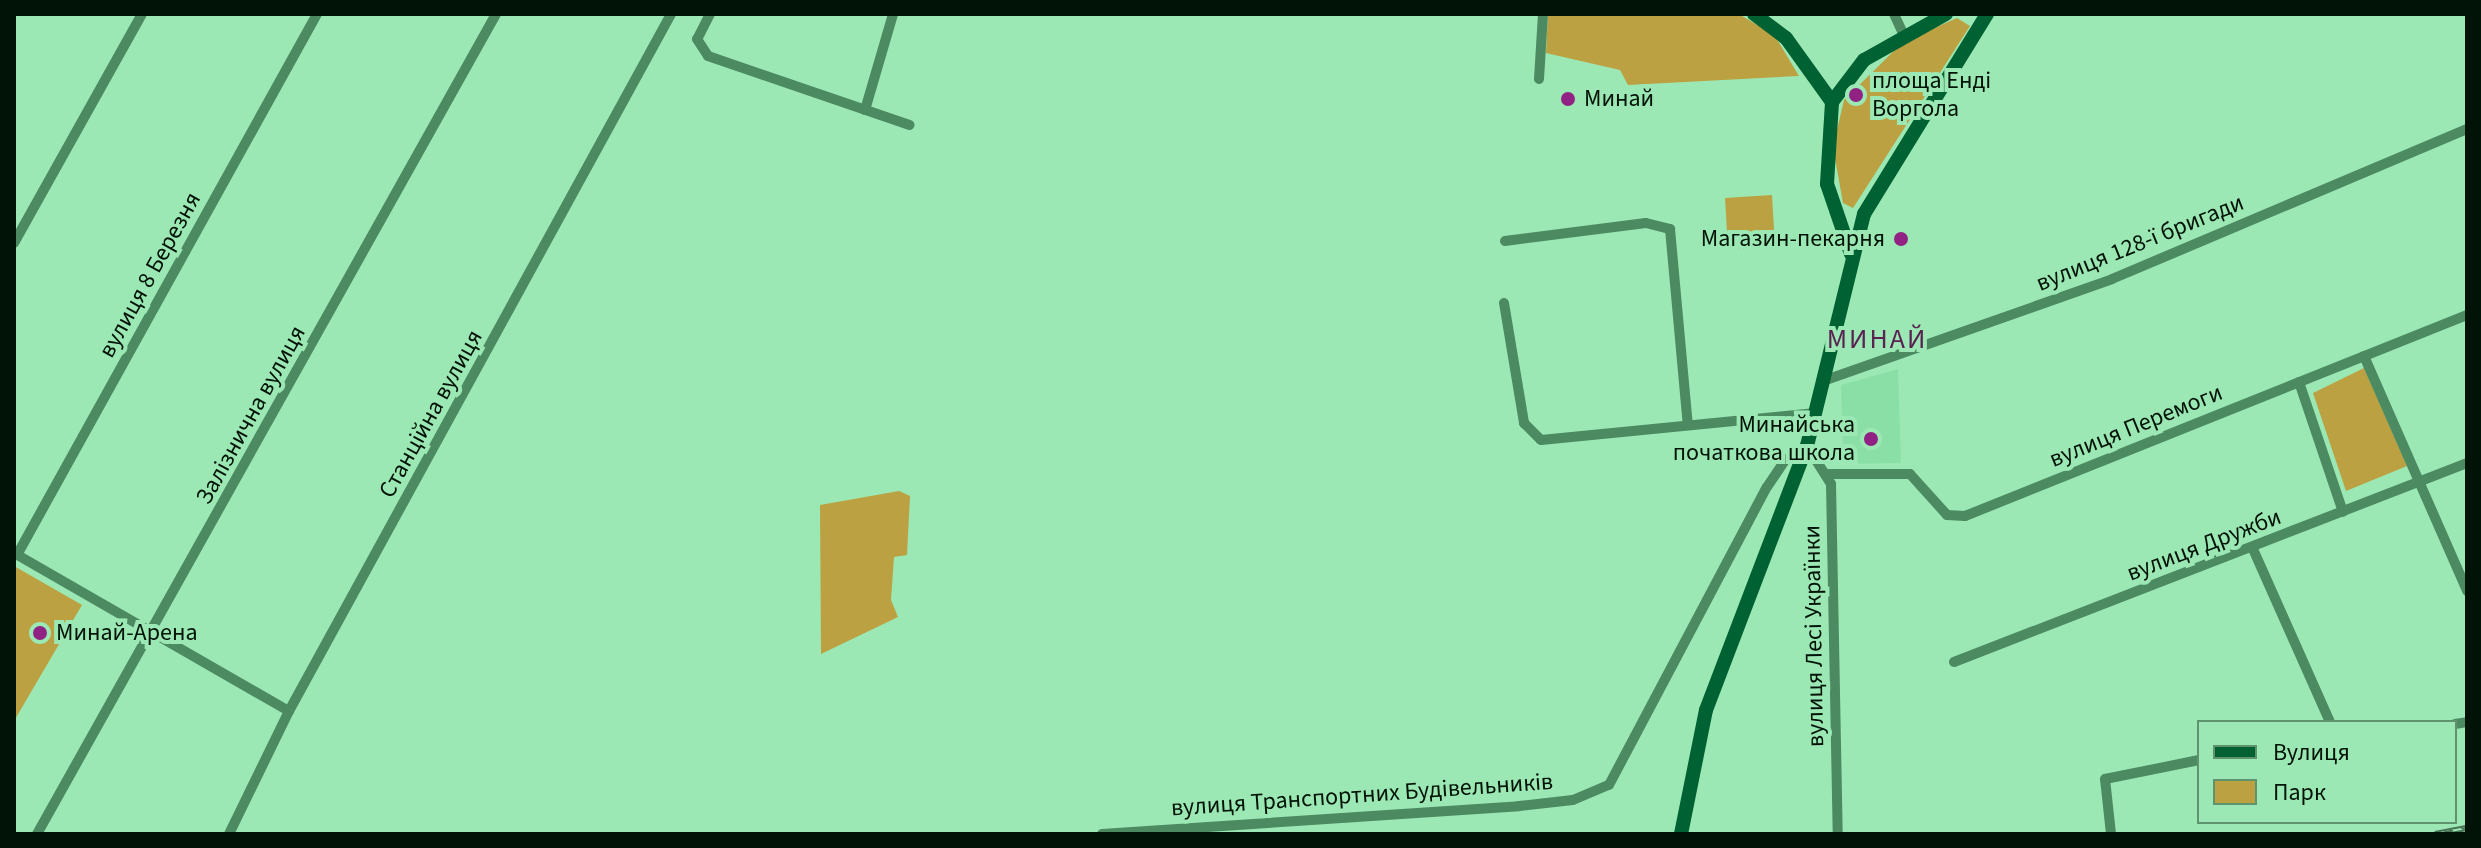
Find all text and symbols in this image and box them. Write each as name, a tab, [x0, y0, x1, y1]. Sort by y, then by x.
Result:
place label: площа Енді Воргола	[1872, 67, 1991, 123]
place label: Минай	[1584, 85, 1654, 113]
marker: площа Енді Воргола	[1847, 86, 1865, 104]
marker: Минай	[1559, 90, 1577, 108]
street label: вулиця 8 Березня	[93, 187, 207, 363]
street label: вулиця 128-ї бригади	[2032, 188, 2248, 298]
place label: Магазин-пекарня	[1701, 225, 1885, 253]
marker: Магазин-пекарня	[1892, 230, 1910, 248]
street label: Залізнична вулиця	[190, 321, 312, 509]
district label: МИНАЙ	[1827, 322, 1927, 356]
street label: Станційна вулиця	[373, 325, 489, 503]
street label: вулиця Перемоги	[2045, 378, 2227, 474]
place label: Минайська початкова школа	[1673, 411, 1855, 467]
marker: Минайська початкова школа	[1862, 430, 1880, 448]
street label: вулиця Дружби	[2123, 502, 2285, 588]
street label: вулиця Лесі Українки	[1798, 525, 1830, 747]
place label: Минай-Арена	[56, 619, 197, 647]
marker: Минай-Арена	[31, 624, 49, 642]
legend	[2197, 720, 2457, 824]
text: Вулиця	[2273, 735, 2350, 770]
street label: вулиця Транспортних Будівельників	[1170, 767, 1554, 823]
text: Парк	[2273, 775, 2326, 810]

